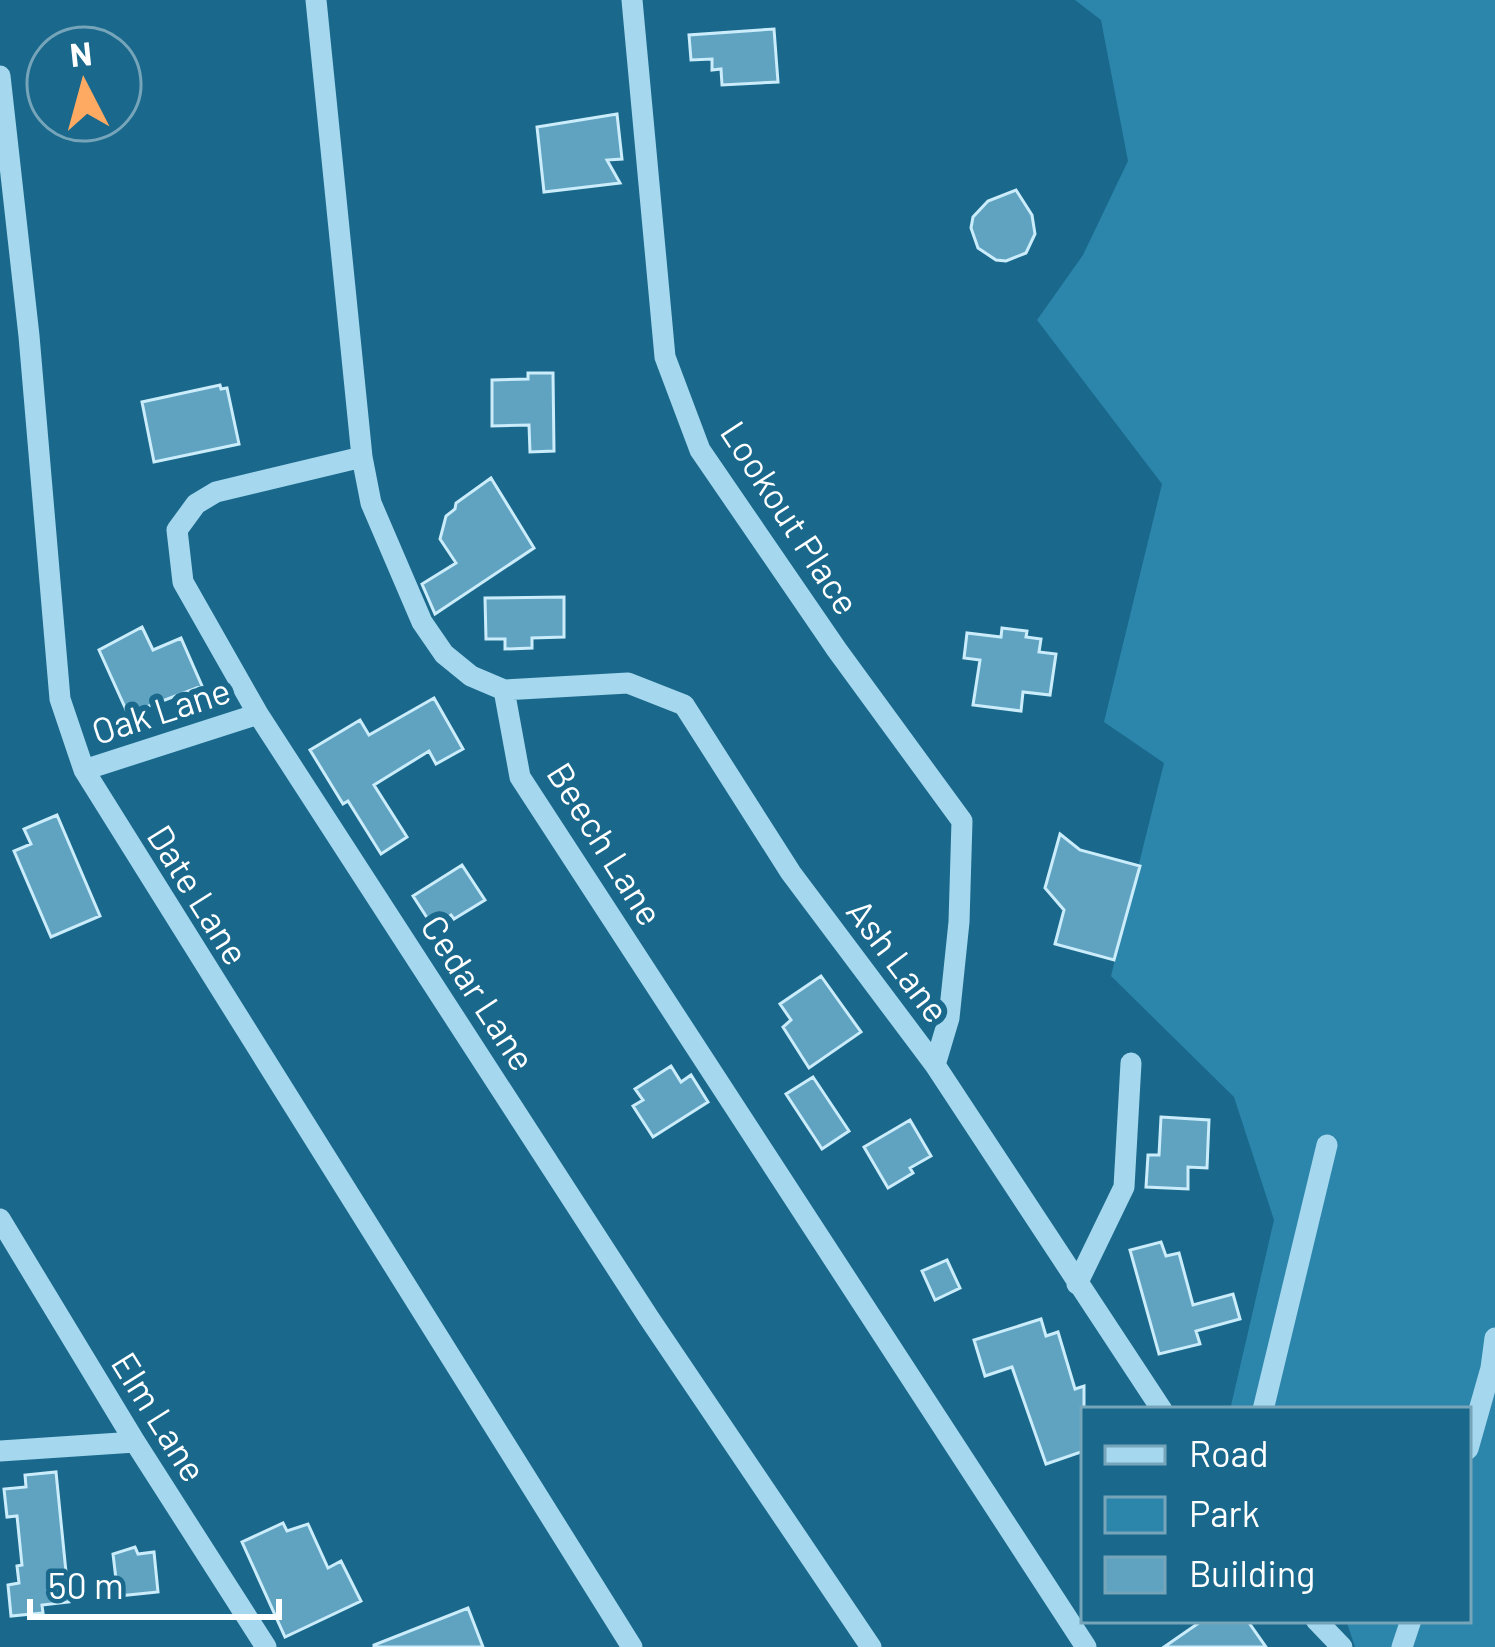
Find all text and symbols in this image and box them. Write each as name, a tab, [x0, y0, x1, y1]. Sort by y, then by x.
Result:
north arrow	[24, 24, 144, 144]
text: N	[68, 32, 94, 74]
street label: Lookout Place	[713, 412, 870, 622]
street label: Oak Lane	[86, 667, 235, 752]
street label: Beech Lane	[539, 754, 673, 932]
street label: Date Lane	[140, 816, 259, 972]
street label: Ash Lane	[839, 890, 959, 1030]
street label: Cedar Lane	[413, 906, 545, 1078]
street label: Elm Lane	[104, 1344, 217, 1489]
legend	[1081, 1407, 1471, 1623]
text: Road	[1189, 1431, 1269, 1474]
text: Park	[1189, 1491, 1260, 1534]
scale bar	[30, 1545, 279, 1619]
text: Building	[1189, 1551, 1315, 1594]
text: 50 m	[48, 1563, 124, 1606]

